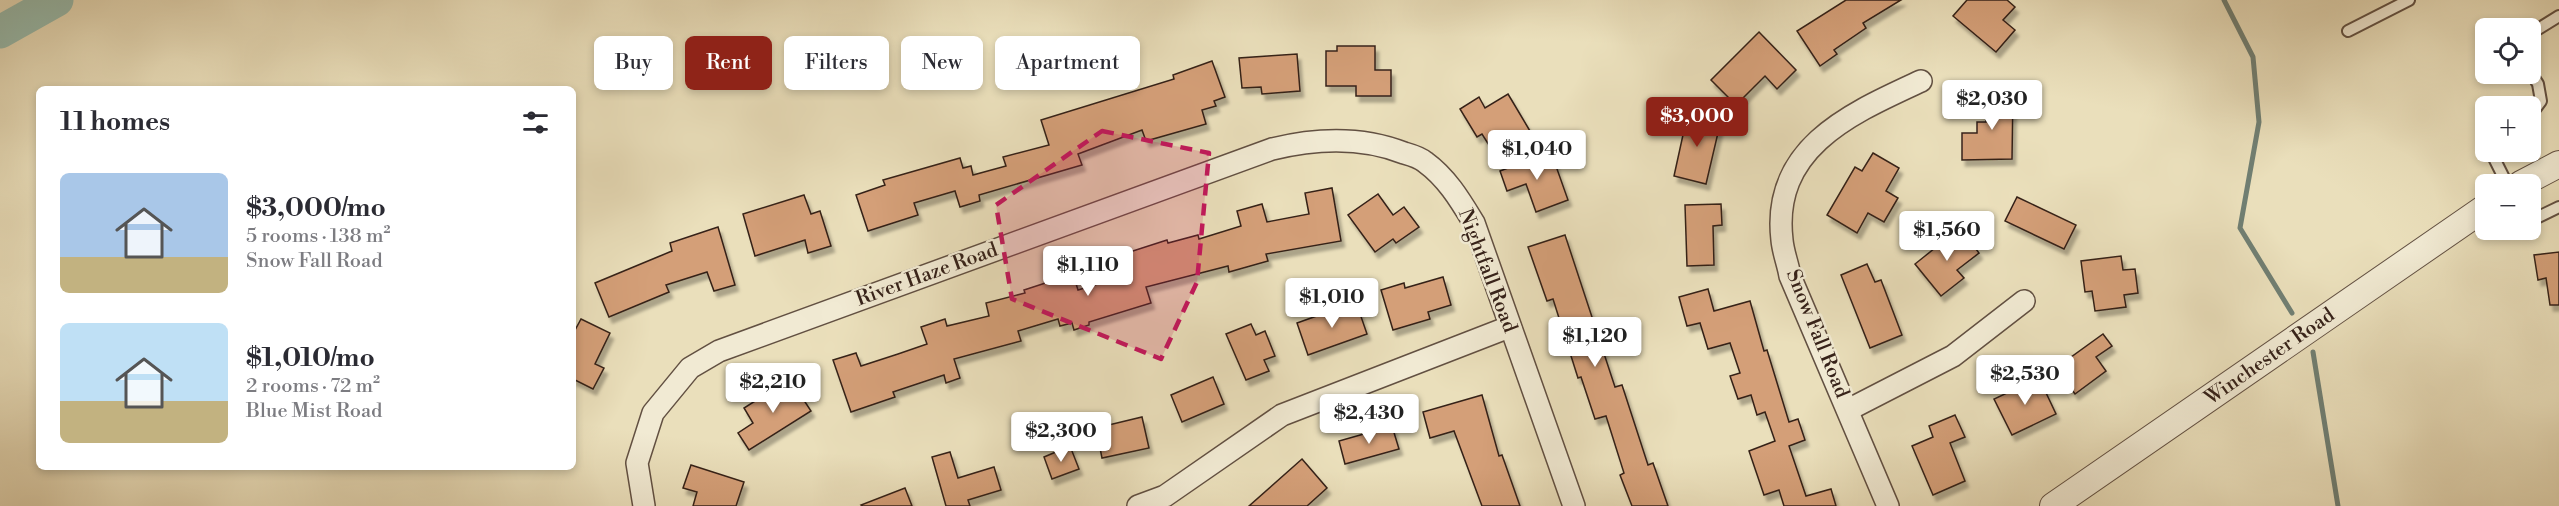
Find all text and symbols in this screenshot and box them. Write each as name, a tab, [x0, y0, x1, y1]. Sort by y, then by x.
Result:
map controls	[2475, 18, 2541, 240]
button: locate	[2475, 18, 2541, 84]
chip: Buy	[594, 36, 673, 90]
chip: Rent	[685, 36, 772, 90]
chip: Filters	[784, 36, 889, 90]
chip: New	[901, 36, 983, 90]
chip: Apartment	[995, 36, 1140, 90]
pin: $2,030	[1943, 80, 2041, 131]
text: $2,030	[1956, 87, 2028, 112]
button: +	[2475, 96, 2541, 162]
pin: $3,000	[1648, 97, 1746, 148]
text: $3,000	[1660, 104, 1734, 129]
text: 11 homes	[60, 106, 170, 138]
icon: filters	[519, 106, 552, 139]
pin: $1,040	[1488, 130, 1586, 181]
text: $1,040	[1502, 137, 1572, 162]
button: −	[2475, 174, 2541, 240]
text: $3,000/mo	[246, 192, 386, 224]
icon: home	[108, 197, 180, 269]
street label: Nightfall Road	[1452, 206, 1522, 337]
pin: $1,560	[1898, 211, 1996, 262]
text: $1,560	[1913, 218, 1981, 243]
text: 5 rooms · 138 m²	[246, 224, 390, 249]
street label: River Haze Road	[853, 238, 1002, 312]
pin: $1,110	[1039, 246, 1137, 297]
text: Snow Fall Road	[246, 249, 383, 274]
text: $1,110	[1057, 253, 1119, 278]
street label: Snow Fall Road	[1780, 266, 1854, 403]
pin: $1,010	[1283, 278, 1381, 329]
text: $1,010	[1299, 285, 1365, 310]
street label: Winchester Road	[2199, 303, 2340, 412]
pin: $1,120	[1546, 317, 1644, 368]
text: $1,120	[1562, 324, 1628, 349]
text: $1,010/mo	[246, 342, 375, 374]
icon: home	[108, 347, 180, 419]
pin: $2,530	[1976, 355, 2074, 406]
text: $2,530	[1990, 362, 2060, 387]
pin: $2,210	[724, 363, 822, 414]
text: $2,210	[740, 370, 806, 395]
text: 2 rooms · 72 m²	[246, 374, 380, 399]
pin: $2,430	[1320, 394, 1418, 445]
text: Blue Mist Road	[246, 399, 382, 424]
text: $2,430	[1334, 401, 1404, 426]
pin: $2,300	[1012, 412, 1110, 463]
text: $2,300	[1025, 419, 1097, 444]

